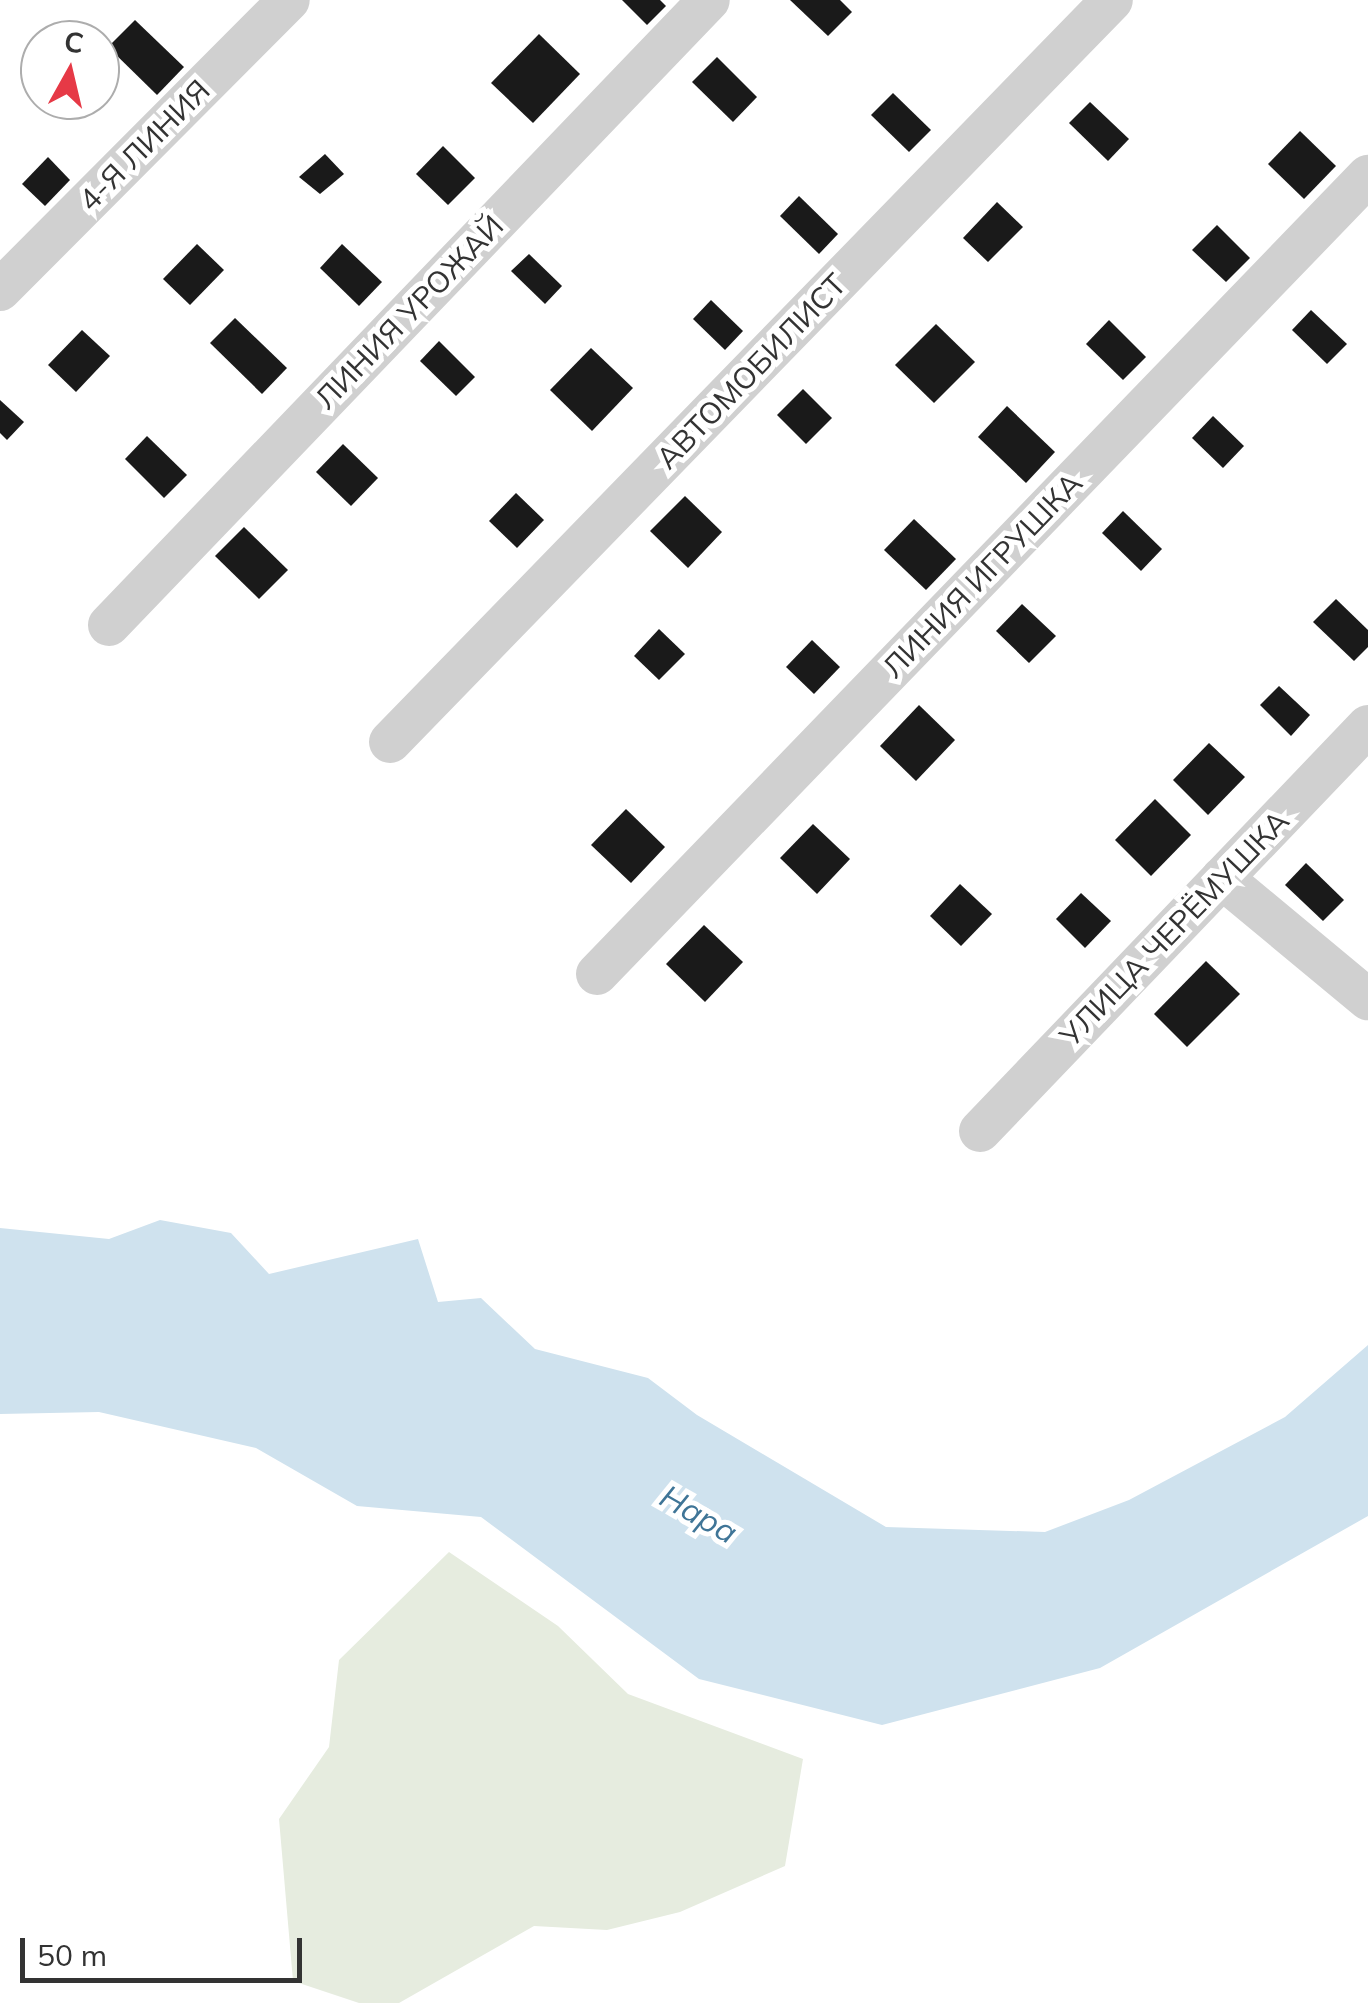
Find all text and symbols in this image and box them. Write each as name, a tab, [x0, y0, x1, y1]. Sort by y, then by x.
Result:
north arrow	[20, 20, 120, 120]
text: С	[62, 23, 86, 60]
street label: 4-Я ЛИНИЯ	[71, 72, 217, 218]
street label: ЛИНИЯ УРОЖАЙ	[307, 208, 511, 416]
street label: АВТОМОБИЛИСТ	[649, 266, 853, 476]
street label: ЛИНИЯ ИГРУШКА	[875, 465, 1089, 685]
street label: УЛИЦА ЧЕРЁМУШКА	[1052, 803, 1296, 1053]
water label: Нара	[653, 1477, 745, 1551]
scale bar	[25, 1918, 308, 1980]
text: 50 m	[37, 1936, 107, 1974]

